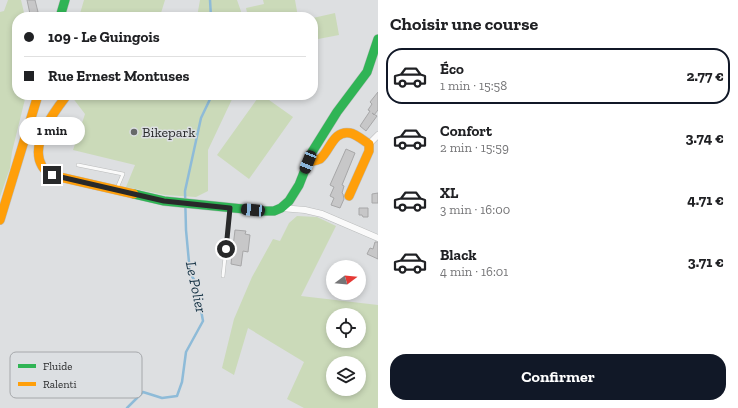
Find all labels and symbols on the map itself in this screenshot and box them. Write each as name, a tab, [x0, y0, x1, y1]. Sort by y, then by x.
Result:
callout: 1 min	[19, 117, 85, 145]
place label: Bikepark	[142, 124, 196, 141]
marker: Bikepark	[129, 127, 139, 137]
car	[298, 149, 318, 175]
route end	[43, 166, 61, 184]
car	[241, 203, 265, 217]
route start	[217, 240, 235, 258]
water label: Le Polier	[182, 260, 210, 315]
north arrow	[326, 260, 366, 300]
legend	[10, 352, 142, 398]
text: Fluide	[43, 360, 73, 373]
text: Ralenti	[43, 378, 77, 391]

